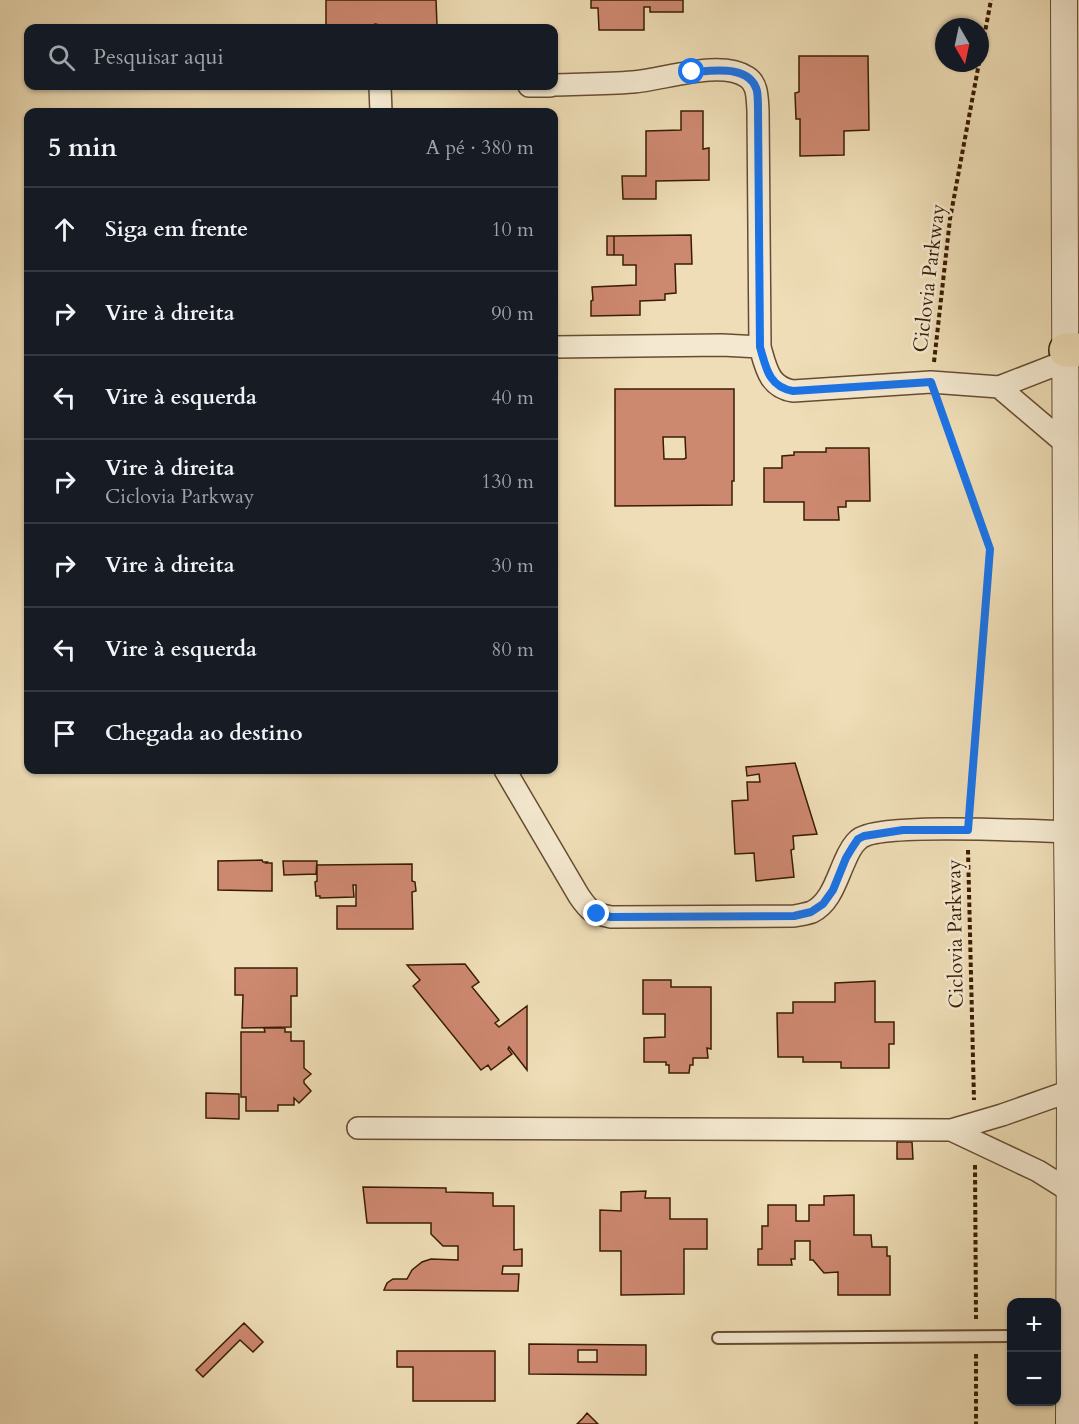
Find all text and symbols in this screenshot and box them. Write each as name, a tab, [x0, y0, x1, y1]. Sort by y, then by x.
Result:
north arrow	[935, 18, 989, 72]
search box	[24, 24, 558, 90]
icon: search	[45, 41, 78, 74]
text: Pesquisar aqui	[93, 42, 224, 72]
route start	[678, 58, 704, 84]
text: 5 min	[48, 130, 117, 165]
text: A pé · 380 m	[426, 134, 534, 161]
street label: Ciclovia Parkway	[906, 202, 952, 354]
icon: ahead	[48, 213, 81, 246]
text: Siga em frente	[105, 214, 248, 244]
text: 10 m	[491, 216, 534, 243]
icon: right	[48, 297, 81, 330]
text: Vire à direita	[105, 298, 235, 328]
text: 90 m	[491, 300, 534, 327]
icon: left	[48, 381, 81, 414]
text: Vire à esquerda	[105, 382, 257, 412]
text: 40 m	[491, 384, 534, 411]
text: Vire à direita	[105, 453, 235, 483]
icon: right	[48, 465, 81, 498]
text: 130 m	[481, 468, 534, 495]
text: Ciclovia Parkway	[105, 483, 254, 510]
icon: right	[48, 549, 81, 582]
text: Vire à direita	[105, 550, 235, 580]
text: 30 m	[491, 552, 534, 579]
icon: left	[48, 633, 81, 666]
text: Vire à esquerda	[105, 634, 257, 664]
text: 80 m	[491, 636, 534, 663]
icon: arrive	[48, 717, 81, 750]
text: Chegada ao destino	[105, 718, 303, 748]
street label: Ciclovia Parkway	[940, 859, 970, 1009]
route end	[583, 900, 609, 926]
map controls	[1007, 1298, 1061, 1406]
button: +	[1007, 1298, 1061, 1352]
button: −	[1007, 1352, 1061, 1406]

